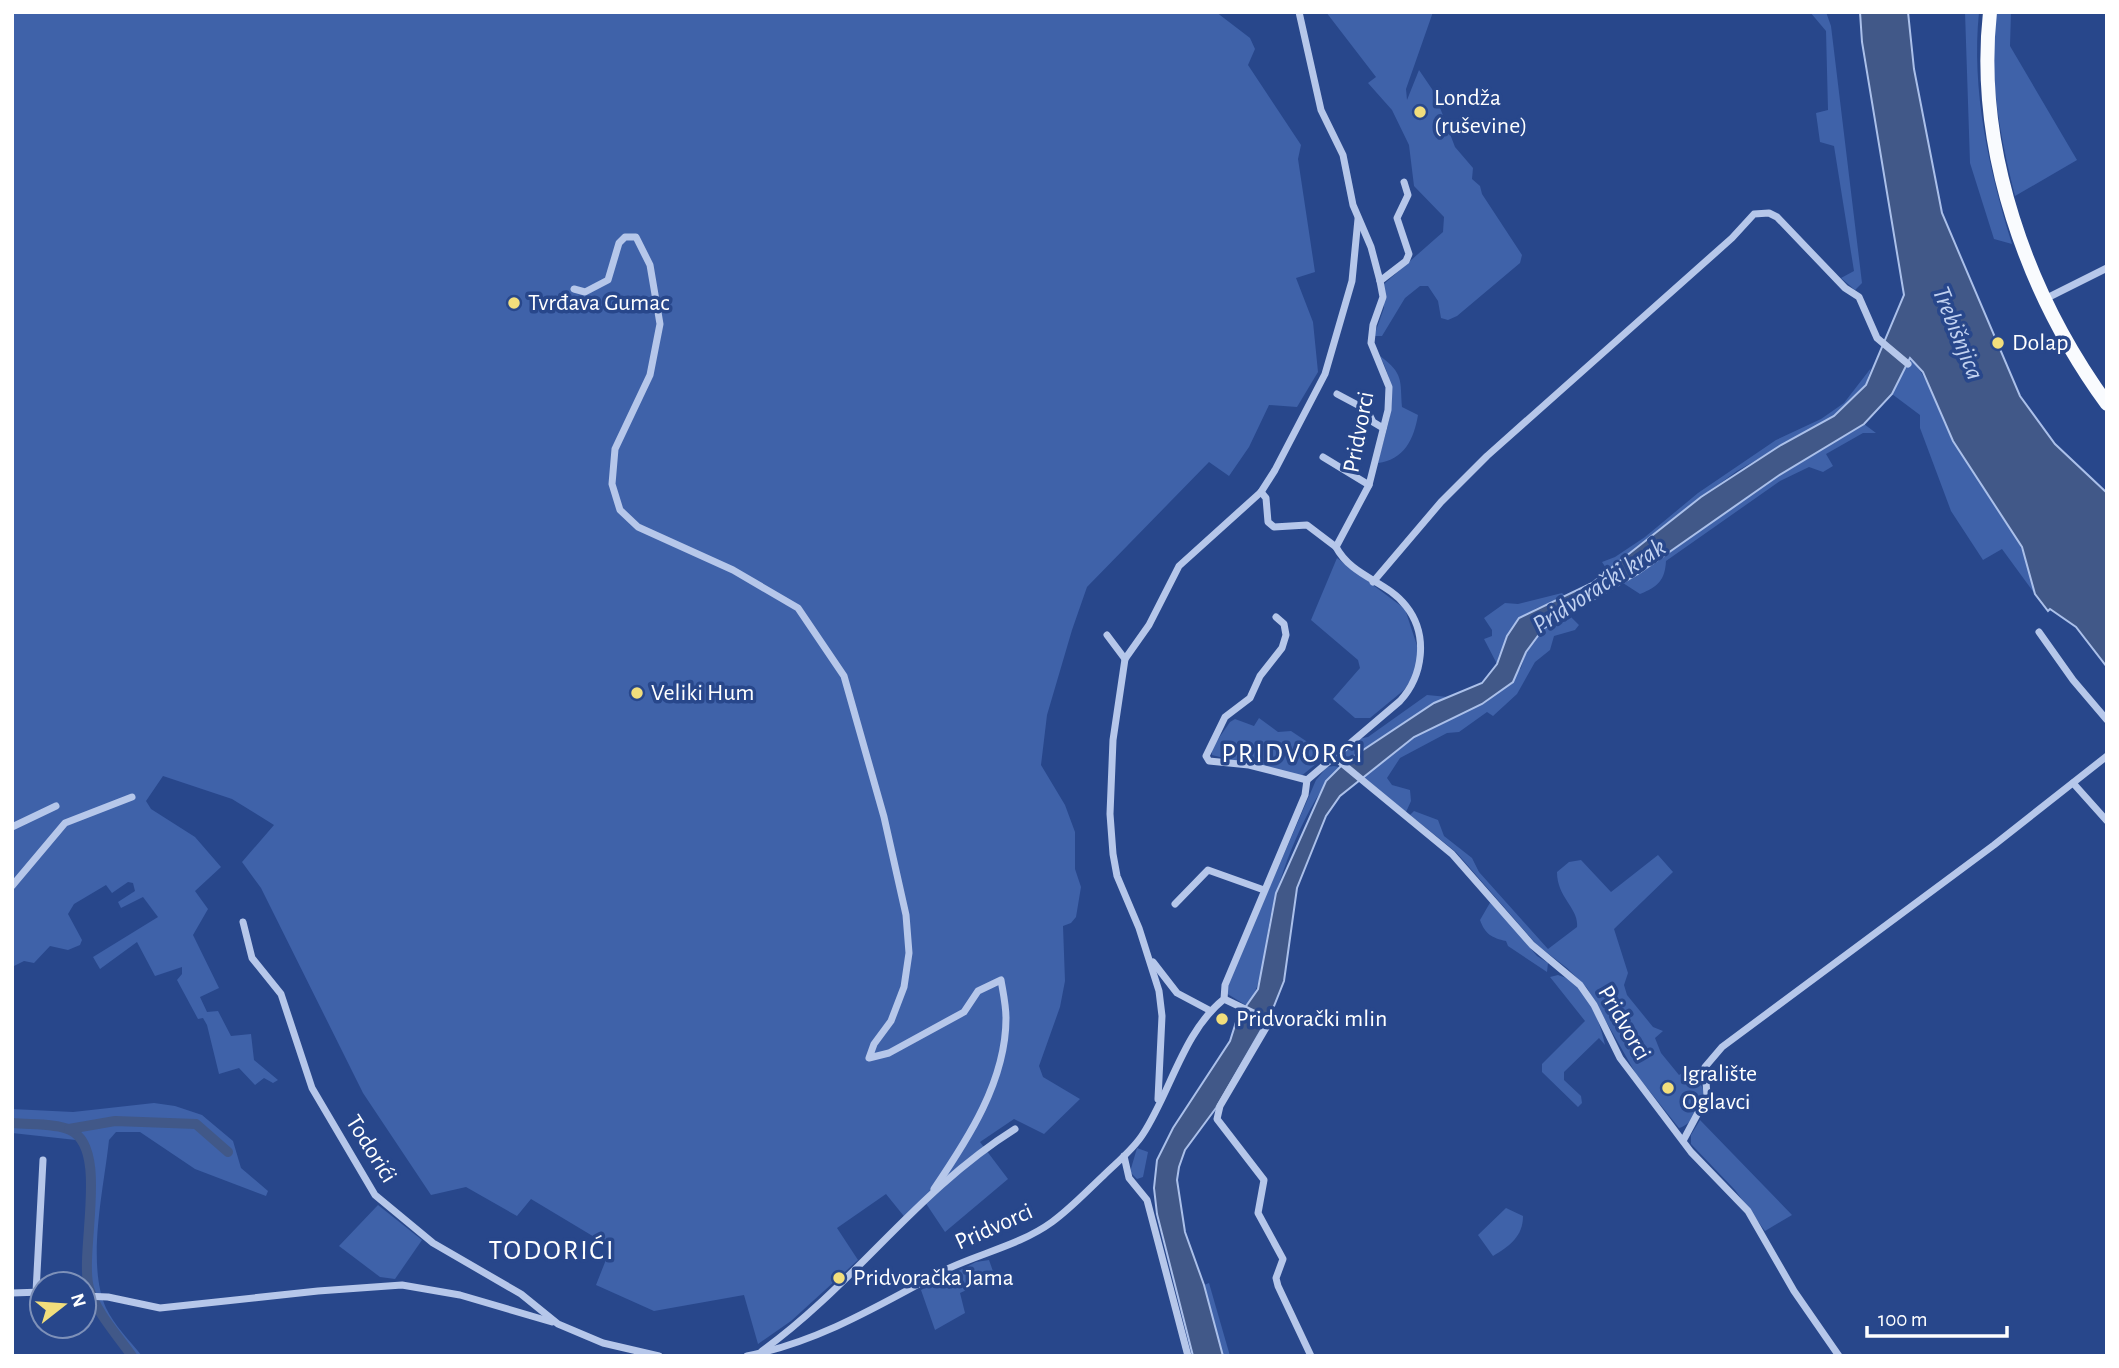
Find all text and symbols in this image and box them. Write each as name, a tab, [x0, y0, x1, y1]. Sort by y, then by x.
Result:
place label: Londža (ruševine)	[1434, 86, 1528, 138]
marker: Londža (ruševine)	[1412, 104, 1428, 120]
water label: Trebišnjica	[1928, 283, 1988, 383]
place label: Tvrđava Gumac	[528, 291, 670, 315]
marker: Tvrđava Gumac	[506, 295, 522, 311]
place label: Dolap	[2012, 331, 2069, 355]
marker: Dolap	[1990, 335, 2006, 351]
street label: Pridvorci	[1339, 389, 1379, 475]
water label: Pridvorački krak	[1528, 533, 1670, 639]
place label: Veliki Hum	[651, 681, 754, 705]
marker: Veliki Hum	[629, 685, 645, 701]
district label: PRIDVORCI	[1221, 740, 1365, 768]
street label: Pridvorci	[1593, 981, 1655, 1065]
place label: Pridvorački mlin	[1236, 1007, 1387, 1031]
marker: Pridvorački mlin	[1214, 1011, 1230, 1027]
place label: Igralište Oglavci	[1682, 1062, 1757, 1114]
marker: Igralište Oglavci	[1660, 1080, 1676, 1096]
street label: Todorići	[341, 1111, 401, 1187]
street label: Pridvorci	[952, 1199, 1036, 1255]
district label: TODORIĆI	[489, 1234, 615, 1265]
place label: Pridvoračka Jama	[853, 1266, 1014, 1290]
north arrow	[28, 1270, 98, 1340]
marker: Pridvoračka Jama	[831, 1270, 847, 1286]
text: N	[67, 1291, 89, 1310]
scale bar	[1867, 1294, 2007, 1338]
text: 100 m	[1878, 1309, 1928, 1330]

